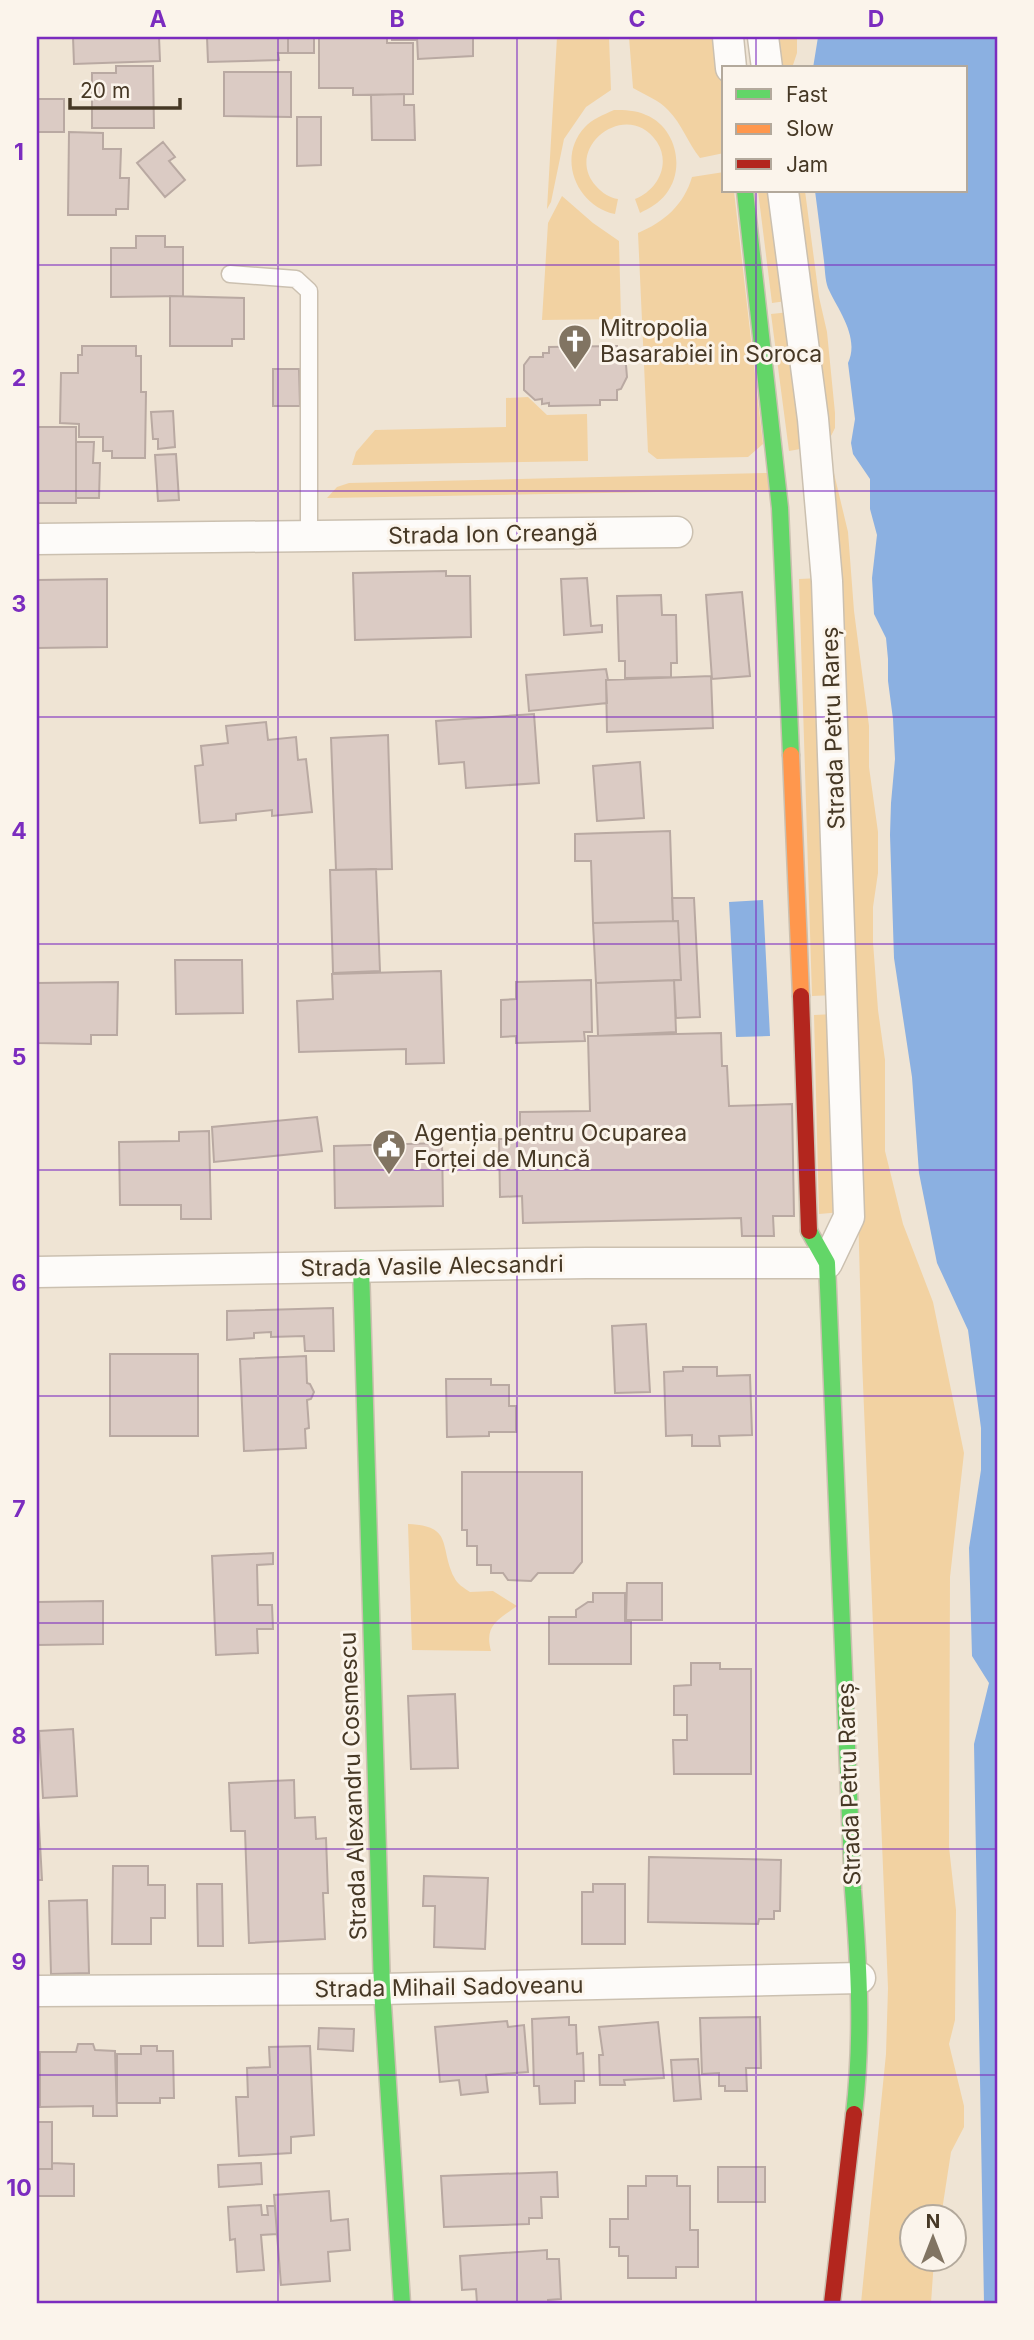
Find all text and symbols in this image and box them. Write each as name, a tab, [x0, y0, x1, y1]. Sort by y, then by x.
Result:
text: A	[149, 5, 167, 33]
text: B	[389, 5, 405, 33]
text: C	[628, 5, 646, 33]
text: D	[868, 5, 884, 33]
scale bar	[70, 66, 180, 110]
legend	[722, 66, 968, 192]
text: 20 m	[80, 78, 130, 103]
text: Fast	[786, 82, 828, 107]
text: Slow	[786, 116, 834, 141]
text: 1	[14, 138, 24, 166]
text: Jam	[786, 152, 828, 177]
place label: Mitropolia Basarabiei in Soroca	[600, 314, 822, 368]
church icon: Mitropolia Basarabiei in Soroca	[556, 322, 594, 371]
text: 2	[12, 364, 26, 392]
street label: Strada Ion Creangă	[388, 518, 598, 550]
text: 3	[12, 590, 26, 618]
street label: Strada Petru Rareș	[815, 626, 851, 830]
text: 4	[11, 817, 27, 845]
text: 5	[12, 1043, 26, 1071]
place label: Agenția pentru Ocuparea Forței de Muncă	[414, 1119, 687, 1173]
public building icon: Agenția pentru Ocuparea Forței de Muncă	[370, 1127, 408, 1176]
street label: Strada Vasile Alecsandri	[300, 1250, 564, 1282]
text: 6	[12, 1269, 26, 1297]
text: 7	[12, 1495, 26, 1523]
street label: Strada Alexandru Cosmescu	[334, 1631, 372, 1941]
street label: Strada Petru Rareș	[831, 1682, 867, 1886]
text: 8	[12, 1722, 26, 1750]
text: 9	[12, 1948, 26, 1976]
street label: Strada Mihail Sadoveanu	[314, 1971, 584, 2003]
text: 10	[6, 2174, 32, 2202]
north arrow	[898, 2204, 968, 2274]
text: N	[926, 2210, 940, 2233]

